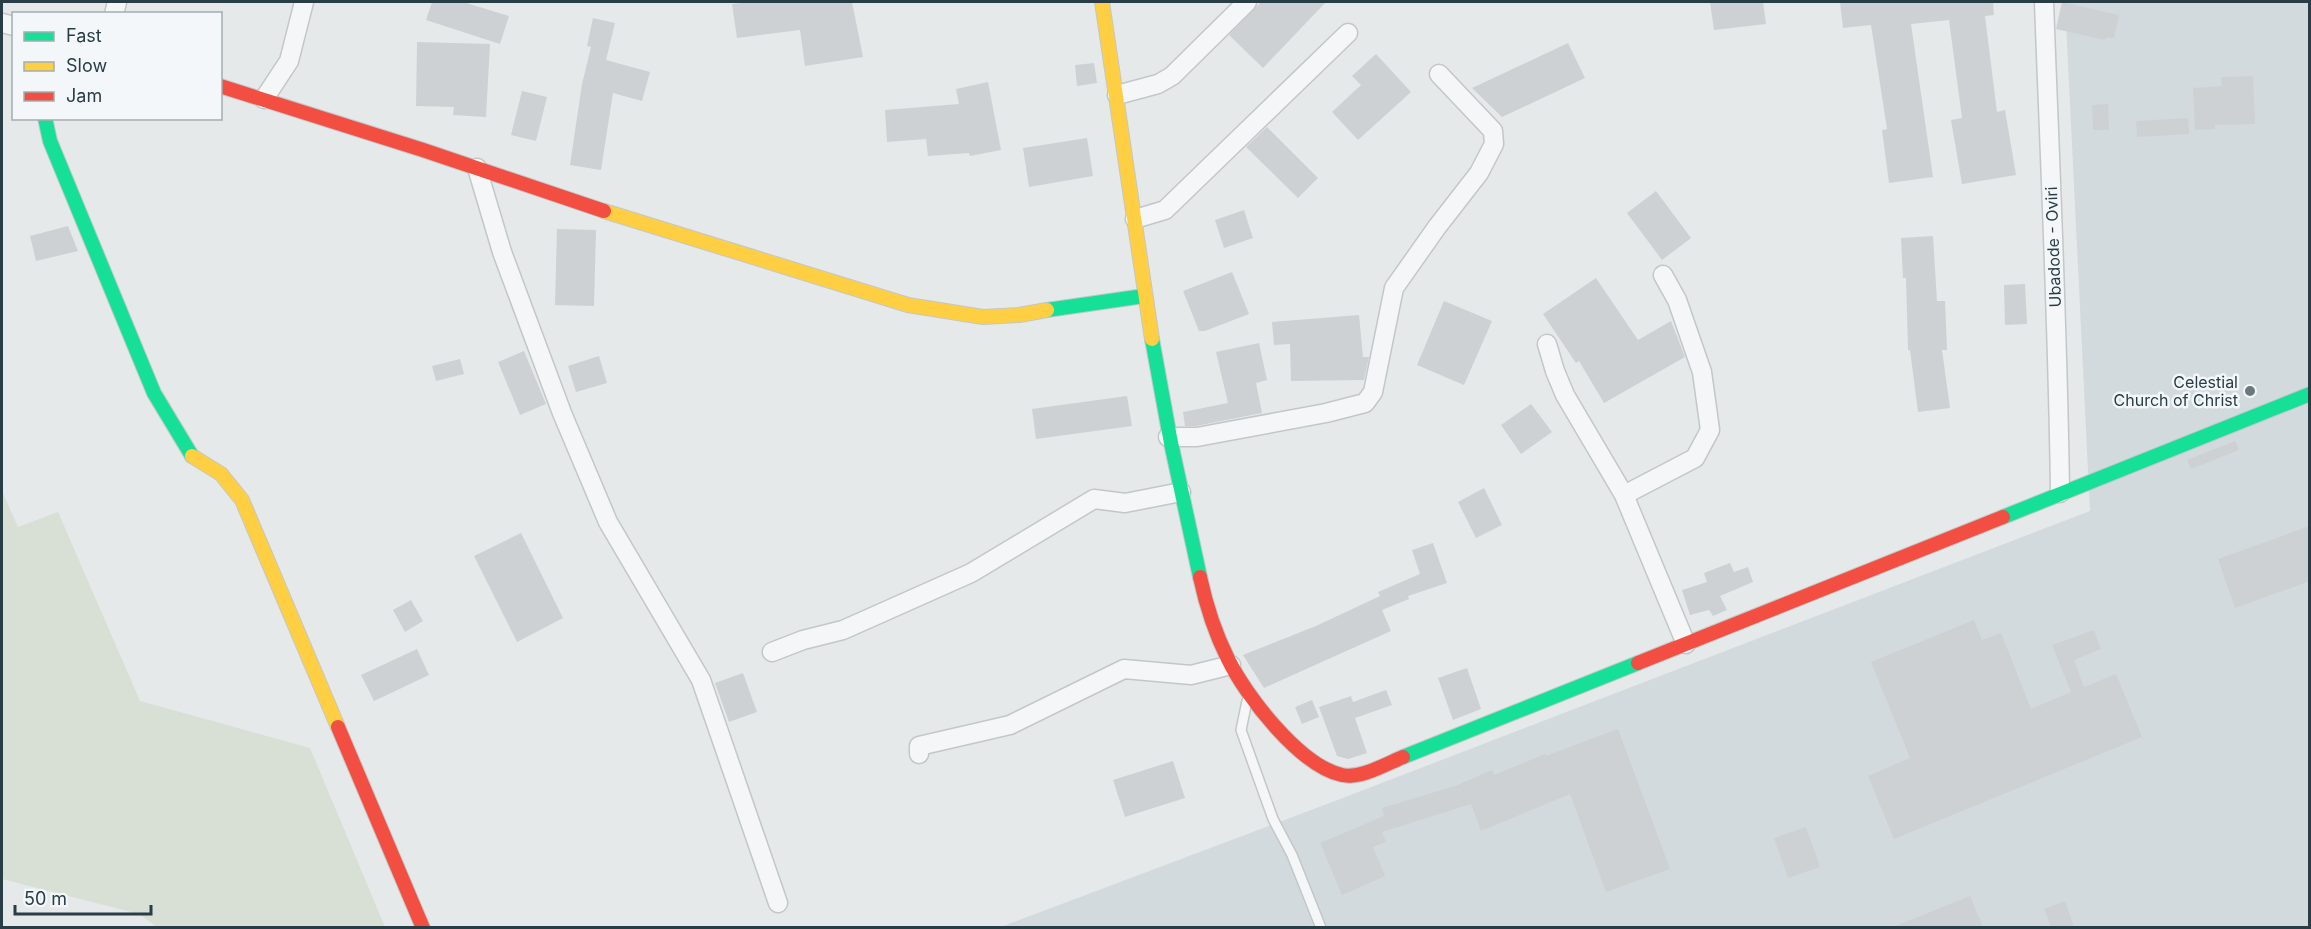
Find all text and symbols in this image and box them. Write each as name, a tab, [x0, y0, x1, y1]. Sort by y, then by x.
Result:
legend	[12, 12, 222, 120]
text: Fast	[66, 25, 102, 46]
text: Slow	[66, 55, 107, 76]
text: Jam	[66, 85, 102, 106]
street label: Ubadode - Oviri	[2041, 186, 2065, 308]
place label: Celestial Church of Christ	[2114, 372, 2238, 410]
marker: Celestial Church of Christ	[2243, 384, 2257, 398]
scale bar	[15, 878, 152, 916]
text: 50 m	[24, 888, 67, 909]

